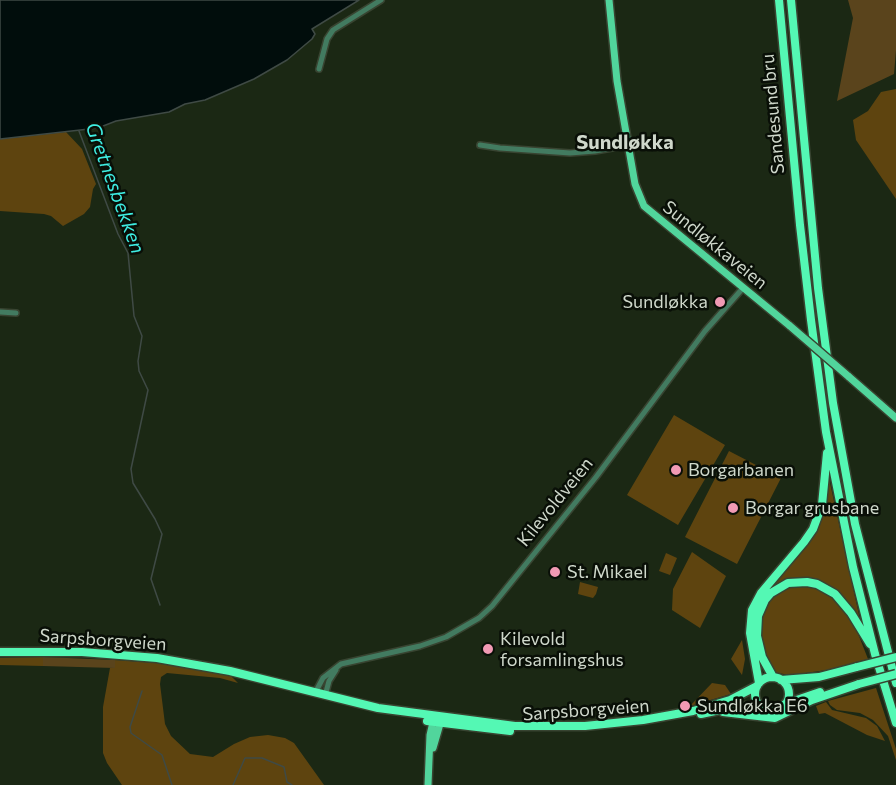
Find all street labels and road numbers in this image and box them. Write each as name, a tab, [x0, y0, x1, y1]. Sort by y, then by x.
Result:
street label: Sandesund bru	[757, 53, 789, 175]
street label: Sundløkkaveien	[658, 196, 772, 294]
street label: Kilevoldveien	[513, 453, 597, 551]
street label: Sarpsborgveien	[39, 625, 167, 655]
street label: Sarpsborgveien	[522, 695, 650, 725]

